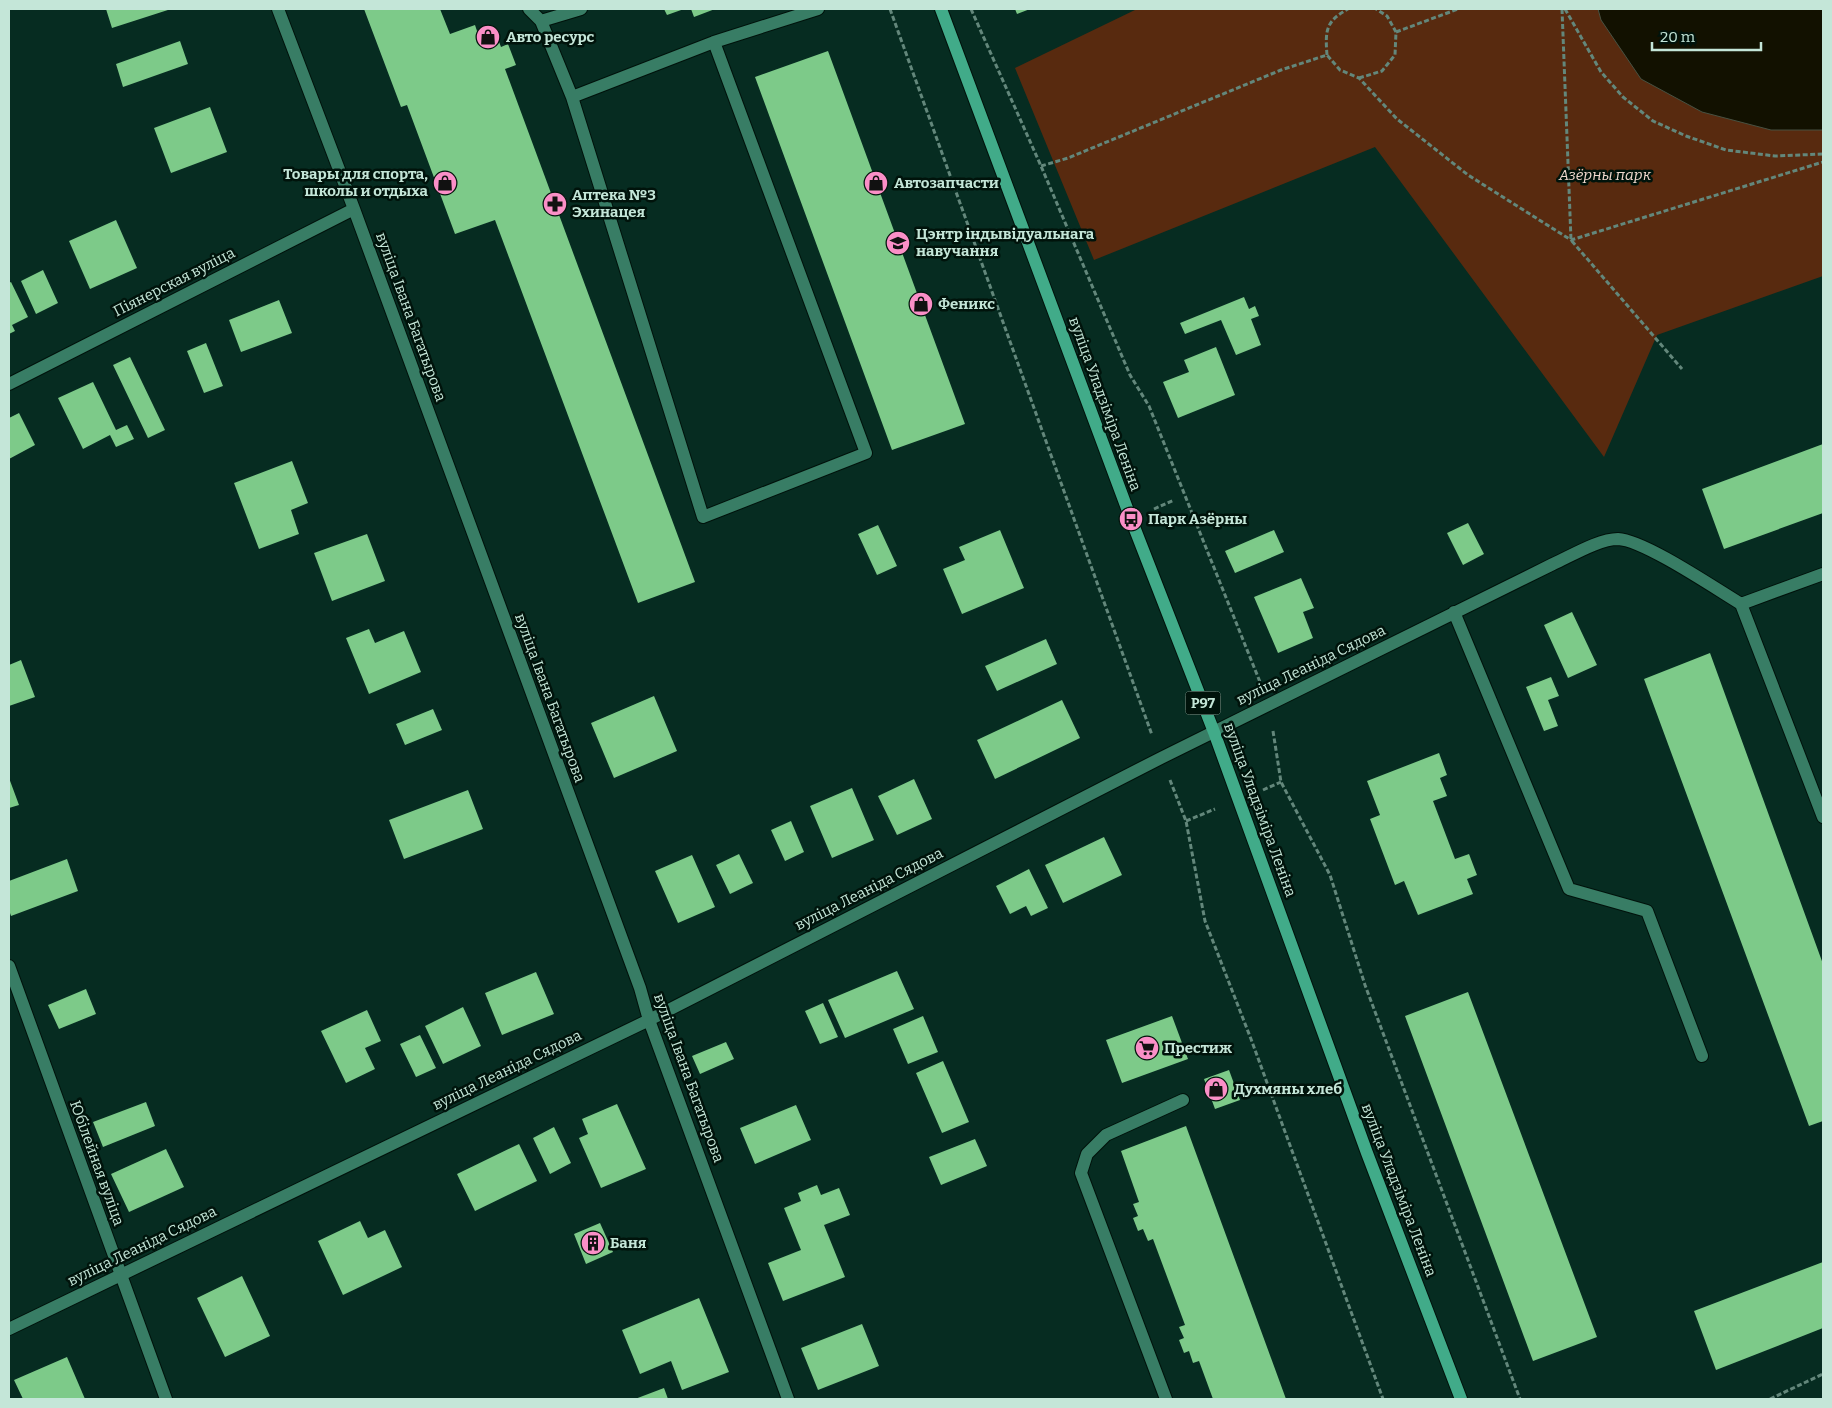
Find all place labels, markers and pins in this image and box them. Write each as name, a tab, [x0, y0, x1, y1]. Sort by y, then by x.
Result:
shop icon: Авто ресурс	[475, 24, 501, 50]
place label: Авто ресурс	[506, 28, 595, 46]
place label: Товары для спорта, школы и отдыха	[283, 165, 429, 200]
shop icon: Товары для спорта, школы и отдыха	[432, 170, 458, 196]
shop icon: Автозапчасти	[863, 170, 889, 196]
place label: Автозапчасти	[894, 174, 999, 192]
place label: Аптека №3 Эхинацея	[572, 186, 656, 221]
pharmacy icon: Аптека №3 Эхинацея	[542, 191, 568, 217]
place label: Цэнтр індывідуальнага навучання	[916, 225, 1095, 260]
school or university icon: Цэнтр індывідуальнага навучання	[885, 230, 911, 256]
shop icon: Феникс	[908, 291, 934, 317]
place label: Феникс	[938, 295, 995, 313]
bus stop icon: Парк Азёрны	[1118, 506, 1144, 532]
place label: Парк Азёрны	[1148, 510, 1247, 528]
supermarket icon: Престиж	[1134, 1035, 1160, 1061]
place label: Престиж	[1164, 1039, 1232, 1057]
shop icon: Духмяны хлеб	[1203, 1076, 1229, 1102]
place label: Духмяны хлеб	[1234, 1080, 1342, 1098]
building icon: Баня	[580, 1230, 606, 1256]
place label: Баня	[610, 1234, 647, 1252]

